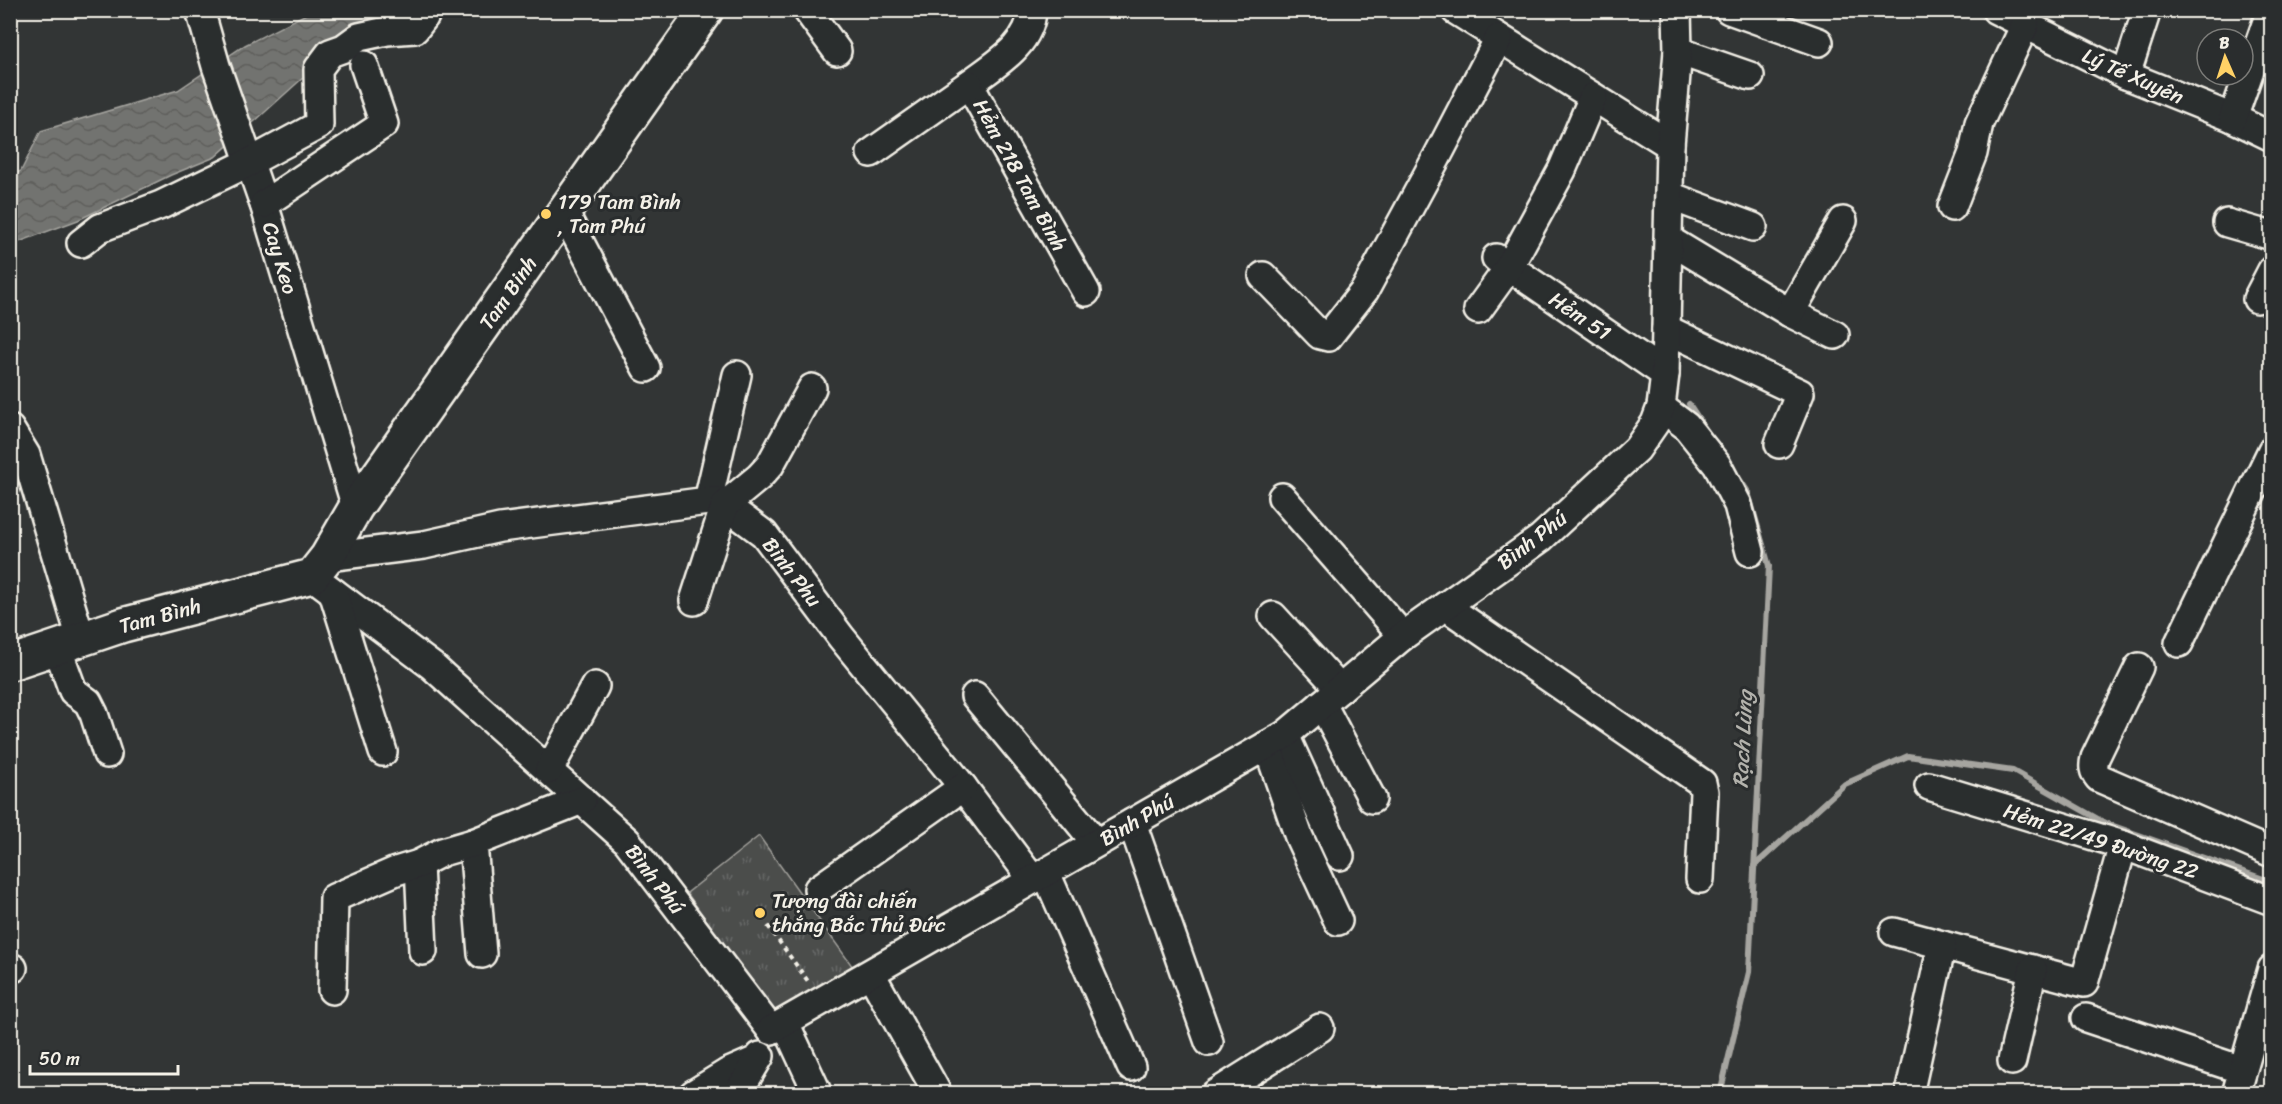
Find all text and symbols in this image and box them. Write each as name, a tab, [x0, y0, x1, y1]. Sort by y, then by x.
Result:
north arrow	[2195, 27, 2255, 87]
text: B	[2218, 28, 2231, 57]
street label: Lý Tế Xuyên	[2076, 37, 2190, 115]
street label: Hẻm 218 Tam Bình	[962, 91, 1078, 259]
place label: 179 Tam Bình , Tam Phú	[557, 183, 681, 245]
marker: 179 Tam Bình , Tam Phú	[539, 207, 553, 221]
street label: Cay Keo	[251, 217, 309, 299]
street label: Tam Binh	[468, 248, 548, 338]
street label: Hẻm 51	[1541, 281, 1619, 351]
street label: Bình Phú	[1488, 500, 1576, 580]
street label: Binh Phu	[752, 528, 832, 616]
street label: Tam Bình	[115, 587, 205, 645]
water label: Rạch Lùng	[1720, 687, 1765, 789]
street label: Bình Phú	[1092, 783, 1182, 857]
street label: Hẻm 22/49 Đường 22	[1999, 792, 2203, 890]
street label: Bình Phú	[615, 835, 695, 923]
place label: Tượng đài chiến thắng Bắc Thủ Đức	[772, 882, 946, 944]
marker: Tượng đài chiến thắng Bắc Thủ Đức	[753, 906, 767, 920]
scale bar	[30, 1038, 178, 1076]
text: 50 m	[39, 1043, 80, 1075]

